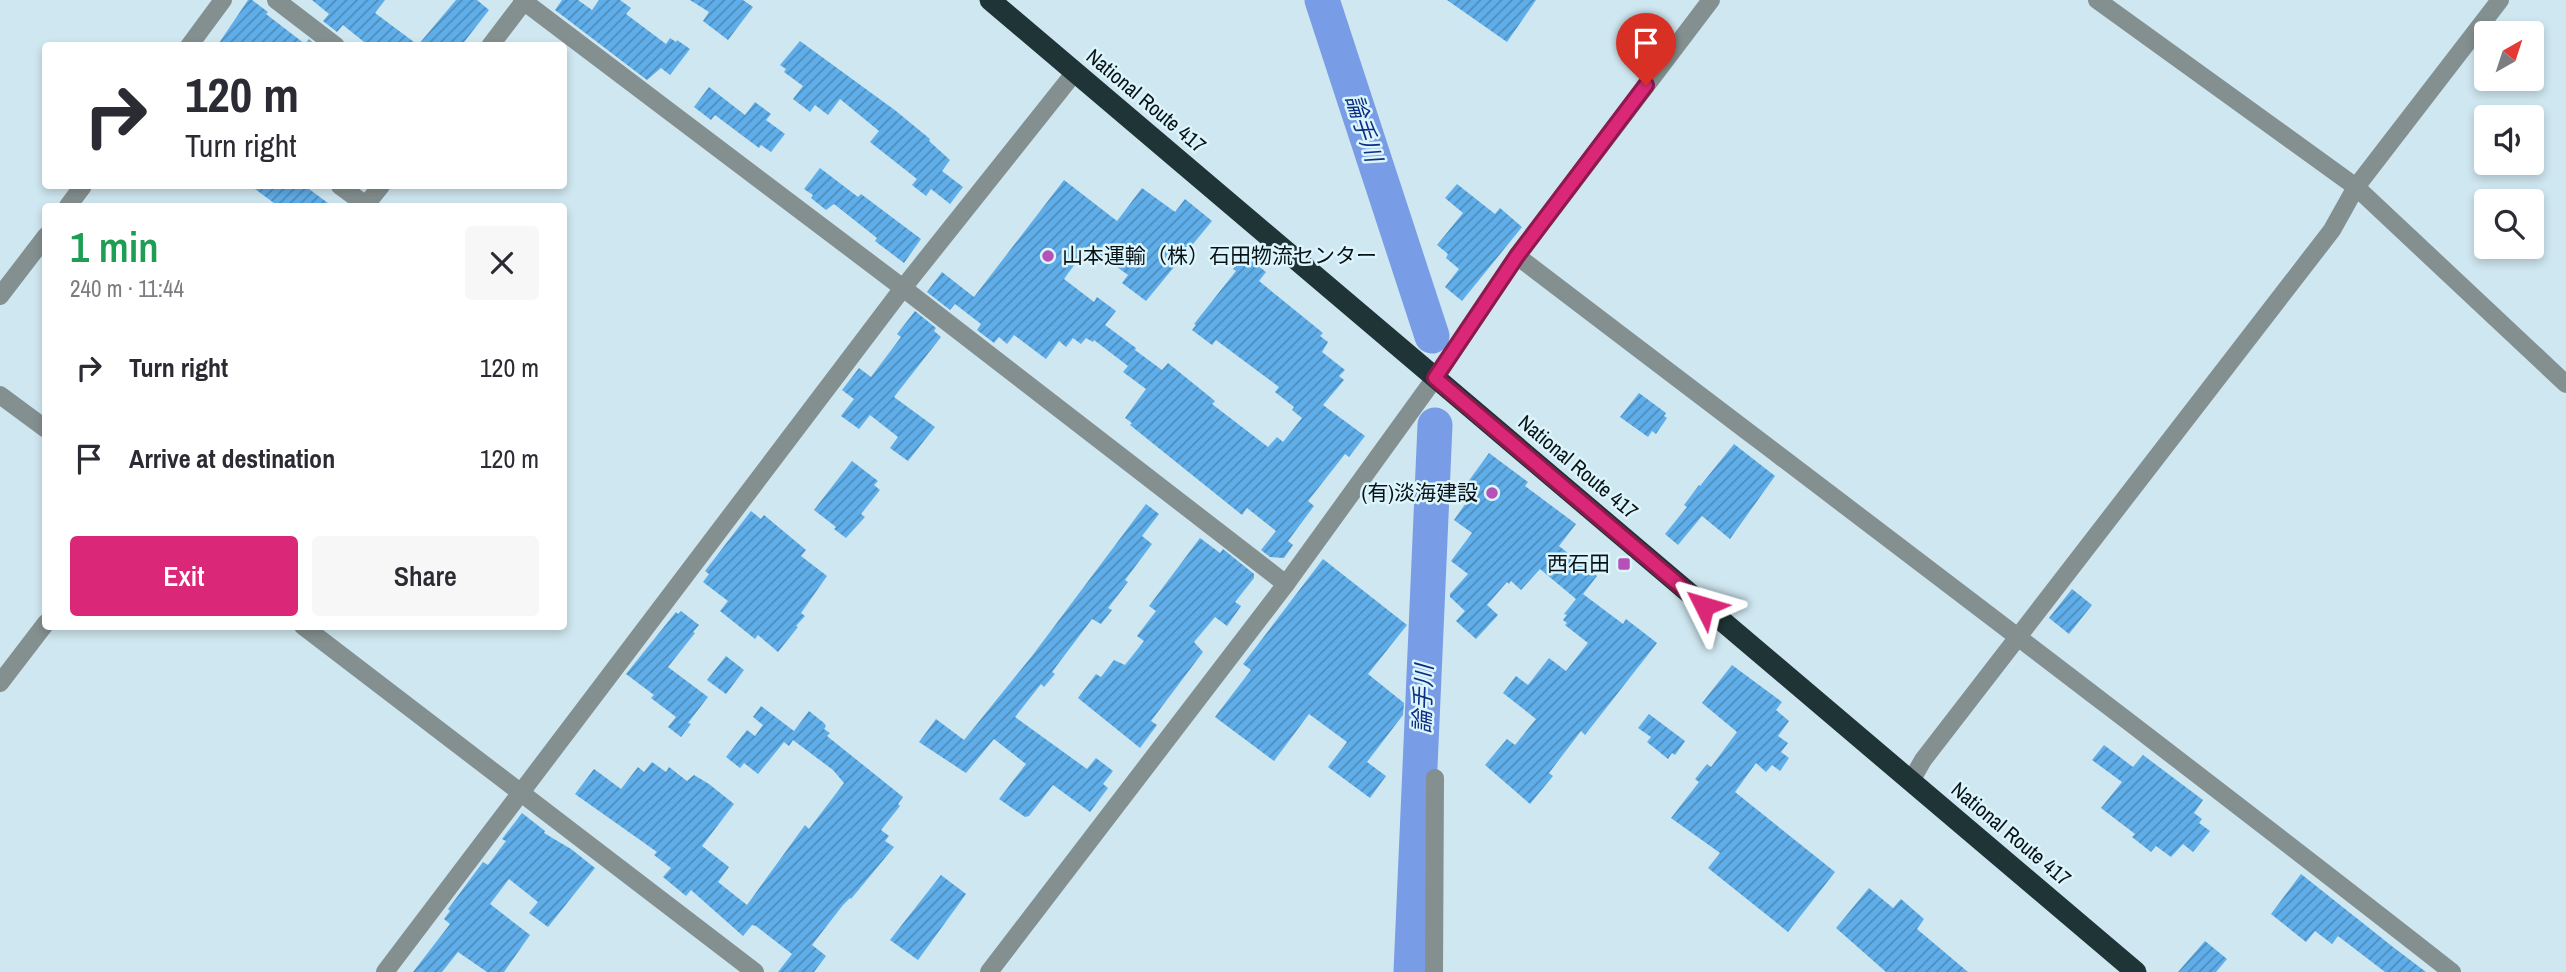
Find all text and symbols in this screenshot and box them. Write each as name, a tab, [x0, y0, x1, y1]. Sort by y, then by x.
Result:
pin	[1616, 13, 1676, 85]
north arrow	[2474, 21, 2544, 91]
map controls	[2474, 21, 2544, 259]
icon: arrive	[1627, 24, 1665, 62]
street label: National Route 417	[1080, 42, 1212, 159]
text: 120 m	[185, 61, 299, 127]
icon: right	[70, 70, 161, 161]
water label: 論手川	[1339, 90, 1391, 168]
button: sound	[2474, 105, 2544, 175]
text: Turn right	[185, 124, 297, 167]
button: search	[2474, 189, 2544, 259]
text: 1 min	[70, 219, 159, 275]
button: close	[465, 226, 539, 300]
place label: 山本運輸（株）石田物流センター	[1062, 241, 1377, 270]
marker: 山本運輸（株）石田物流センター	[1040, 248, 1056, 264]
text: 240 m · 11:44	[70, 273, 184, 304]
icon: right	[70, 349, 108, 387]
text: Turn right	[129, 350, 228, 385]
text: 120 m	[480, 350, 539, 385]
street label: National Route 417	[1512, 408, 1644, 525]
icon: arrive	[70, 440, 108, 478]
text: Arrive at destination	[129, 441, 335, 476]
text: 120 m	[480, 441, 539, 476]
place label: (有)淡海建設	[1362, 478, 1478, 507]
marker: (有)淡海建設	[1484, 485, 1500, 501]
button: Exit	[70, 536, 298, 616]
button: Share	[312, 536, 539, 616]
place label: 西石田	[1547, 549, 1610, 578]
marker: 西石田	[1616, 556, 1632, 572]
position arrow	[1667, 569, 1741, 643]
water label: 論手川	[1406, 661, 1439, 734]
street label: National Route 417	[1945, 775, 2077, 892]

